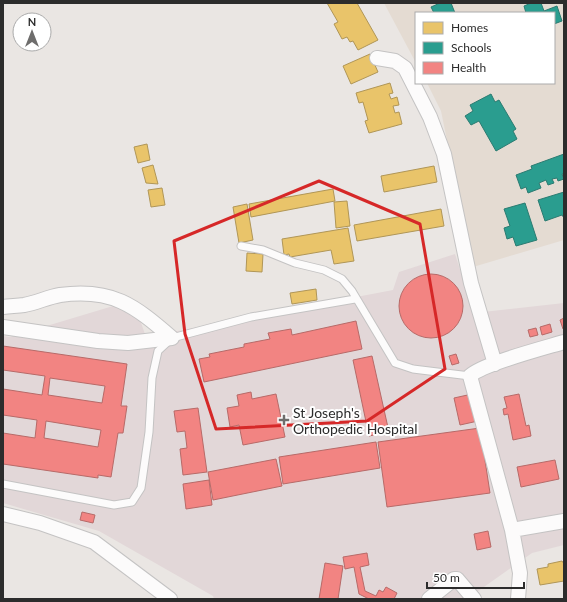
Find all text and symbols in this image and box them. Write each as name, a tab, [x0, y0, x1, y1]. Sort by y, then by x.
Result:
north arrow	[12, 12, 52, 52]
legend	[415, 12, 555, 84]
text: N	[28, 15, 36, 28]
text: Homes	[451, 20, 488, 35]
text: Schools	[451, 40, 492, 55]
text: Health	[451, 60, 486, 75]
place label: St Joseph's Orthopedic Hospital	[293, 404, 418, 437]
marker: St Joseph's Orthopedic Hospital	[278, 414, 290, 426]
scale bar	[427, 564, 524, 590]
text: 50 m	[433, 570, 460, 585]

